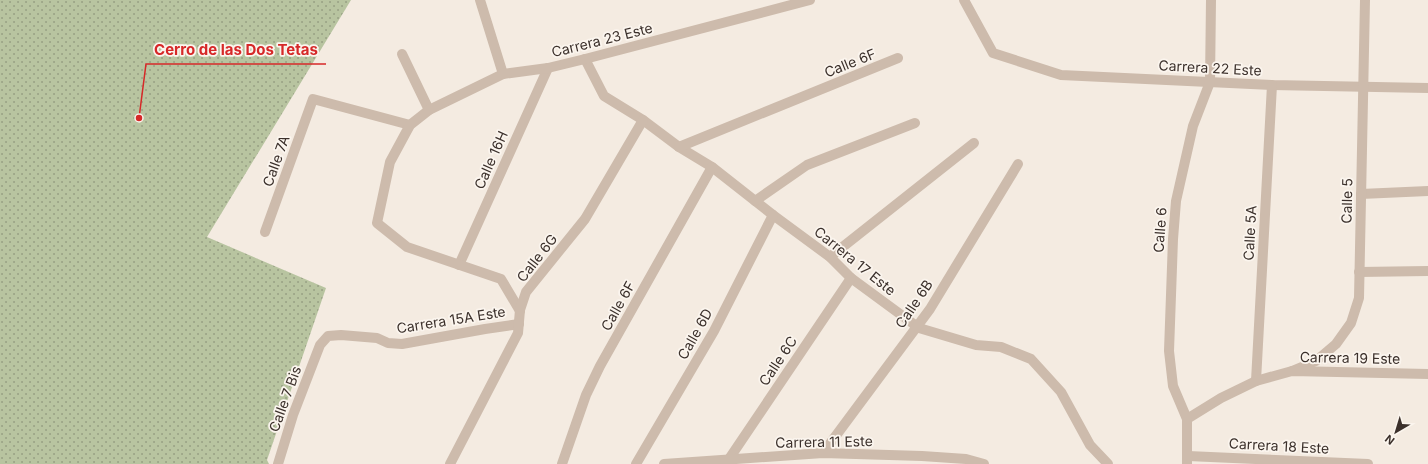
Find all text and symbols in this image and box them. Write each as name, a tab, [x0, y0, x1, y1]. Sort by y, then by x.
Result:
street label: Carrera 23 Este	[550, 19, 654, 60]
callout: Cerro de las Dos Tetas	[146, 37, 326, 64]
text: Cerro de las Dos Tetas	[154, 40, 318, 59]
street label: Calle 6F	[822, 45, 878, 81]
street label: Carrera 22 Este	[1158, 56, 1262, 79]
street label: Calle 16H	[470, 128, 511, 191]
street label: Calle 7A	[258, 133, 293, 189]
street label: Calle 5	[1338, 178, 1355, 224]
street label: Calle 5A	[1240, 205, 1259, 261]
street label: Calle 6	[1149, 207, 1170, 253]
street label: Carrera 17 Este	[811, 223, 899, 299]
street label: Calle 6G	[513, 230, 561, 285]
street label: Calle 6B	[891, 276, 936, 331]
street label: Calle 6F	[597, 278, 638, 333]
street label: Carrera 15A Este	[395, 303, 507, 337]
street label: Calle 6D	[674, 305, 716, 362]
street label: Calle 6C	[755, 333, 800, 389]
street label: Carrera 19 Este	[1300, 348, 1400, 367]
street label: Calle 7 Bis	[265, 364, 304, 434]
north arrow	[1376, 412, 1416, 452]
street label: Carrera 11 Este	[775, 432, 873, 451]
text: N	[1382, 432, 1397, 448]
street label: Carrera 18 Este	[1228, 434, 1330, 457]

